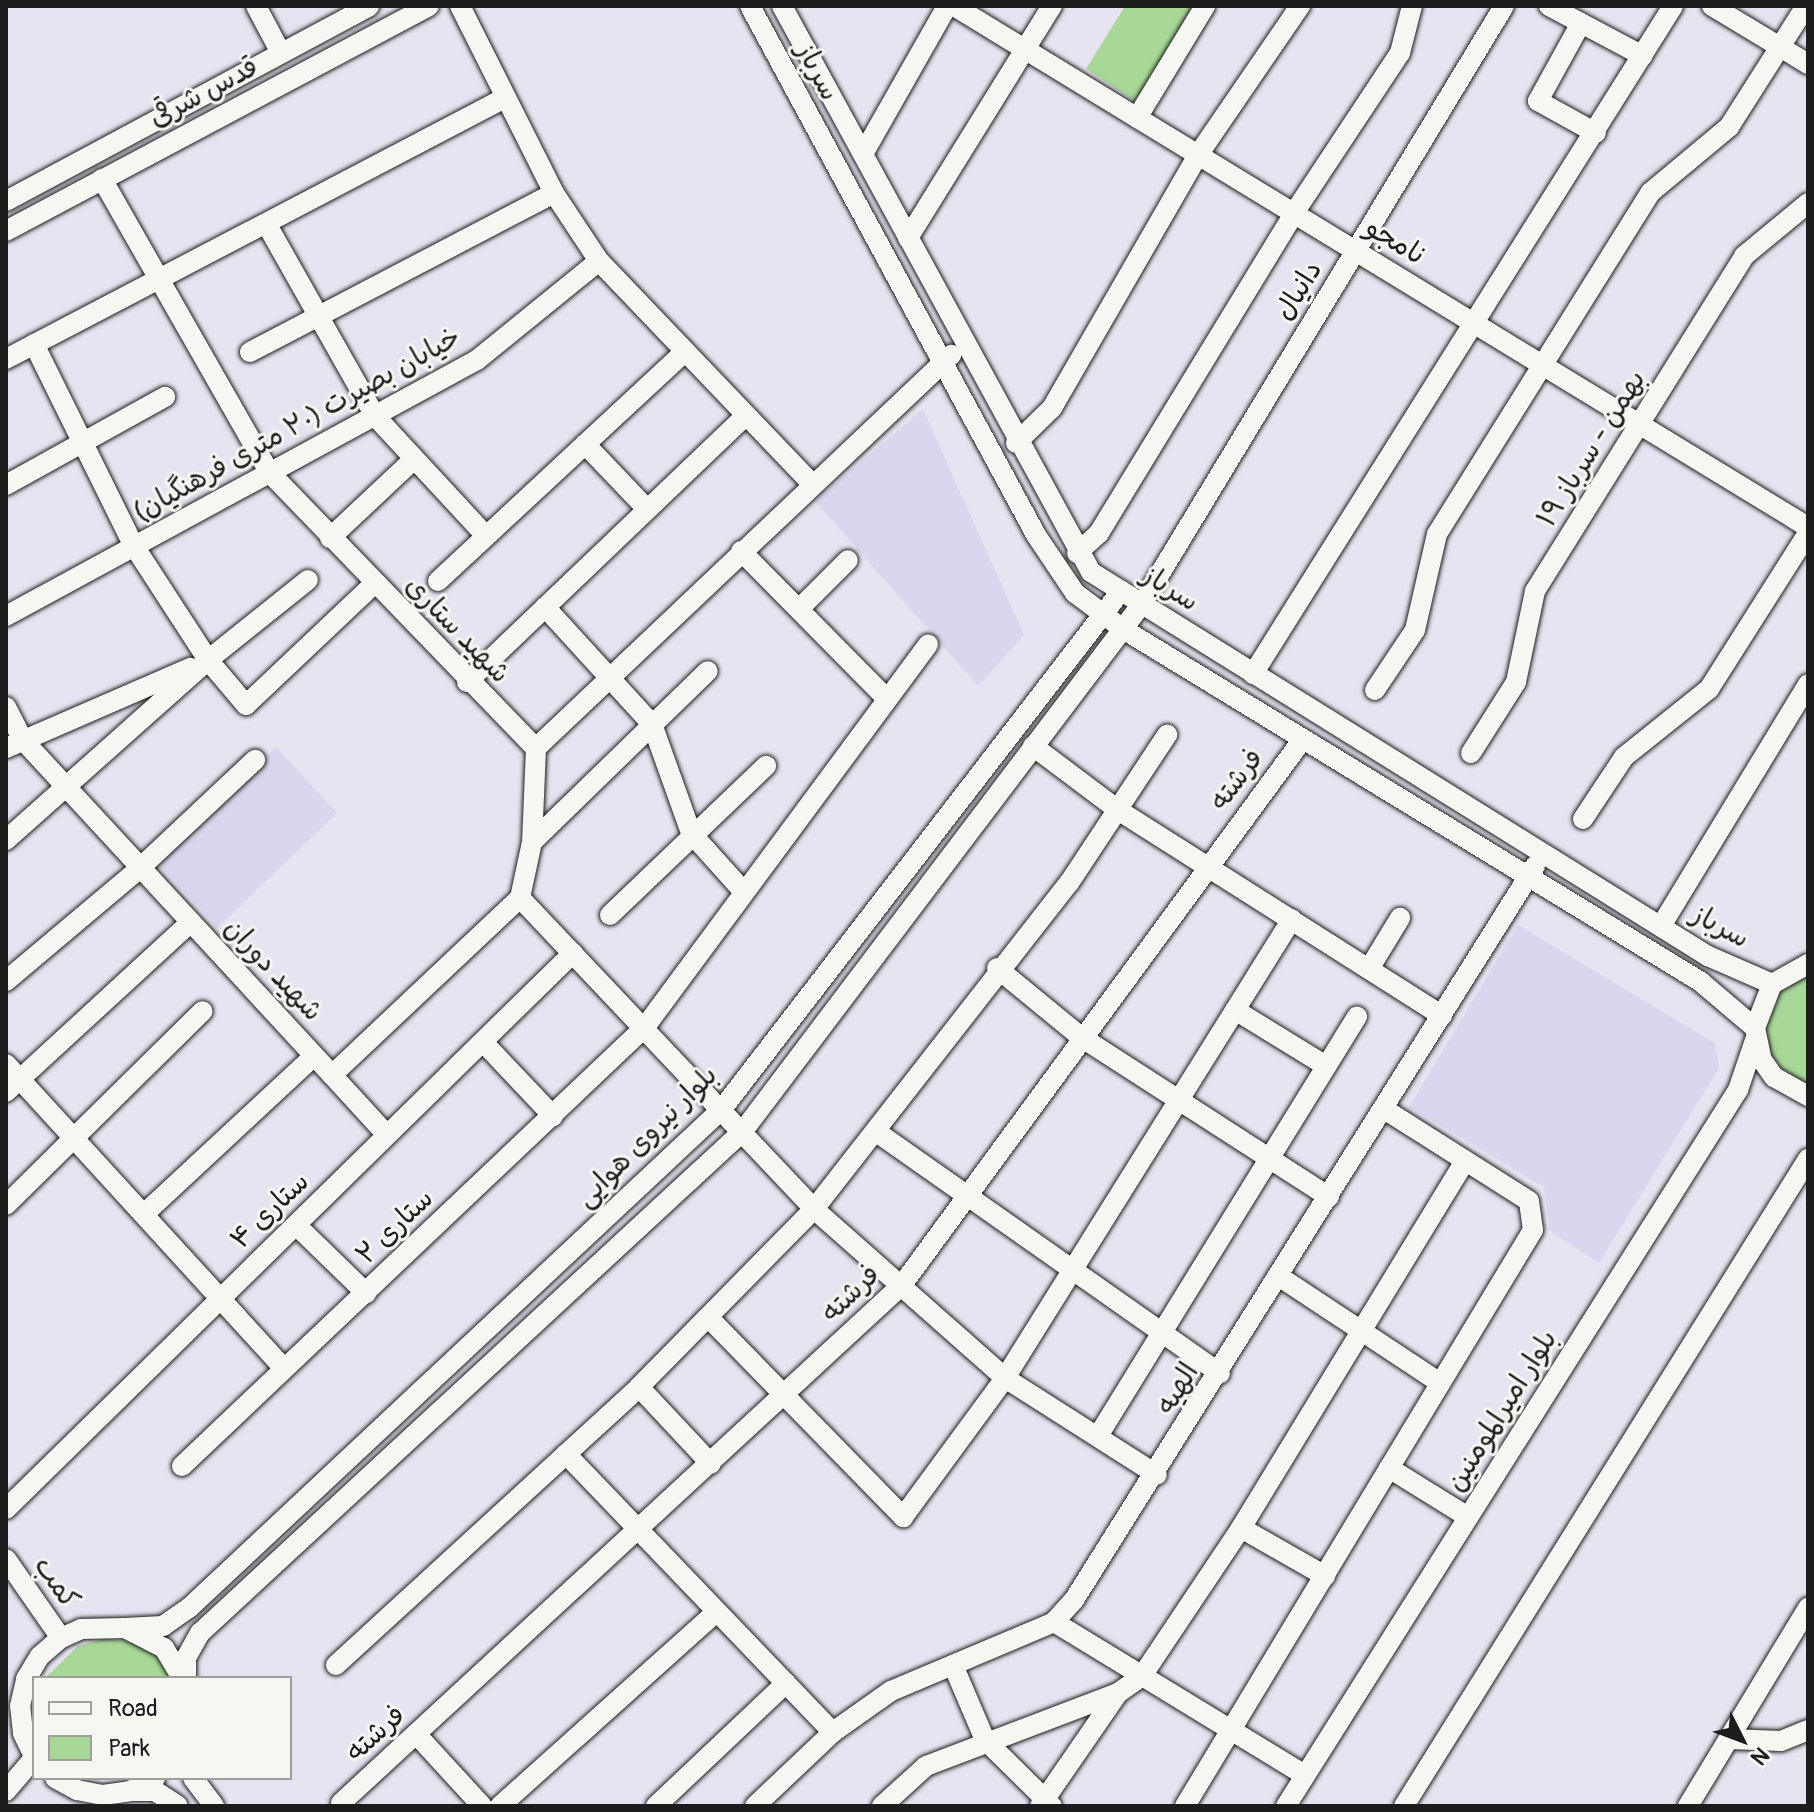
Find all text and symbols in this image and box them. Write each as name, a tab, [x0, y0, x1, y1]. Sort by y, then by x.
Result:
street label: سرباز	[788, 37, 846, 107]
street label: قدس شرقی	[144, 50, 264, 136]
street label: نامجو	[1359, 211, 1431, 273]
street label: دانیال	[1268, 255, 1330, 327]
street label: خیابان بصیرت (۲۰ متری فرهنگیان)	[127, 321, 467, 529]
street label: بهمن - سرباز ۱۹	[1530, 364, 1654, 534]
street label: سرباز	[1135, 559, 1205, 619]
street label: شهید ستاری	[398, 569, 516, 691]
street label: فرشته	[1203, 743, 1271, 817]
street label: سرباز	[1685, 898, 1755, 956]
street label: شهید دوران	[217, 911, 329, 1029]
street label: بلوار نیروی هوایی	[569, 1059, 725, 1215]
street label: ستاری ۴	[224, 1165, 316, 1257]
street label: ستاری ۲	[349, 1182, 441, 1272]
street label: فرشته	[815, 1258, 887, 1330]
street label: بلوار امیرالمومنین	[1439, 1324, 1565, 1498]
street label: الهیه	[1149, 1357, 1207, 1421]
street label: کمب	[26, 1550, 86, 1616]
legend	[32, 1676, 292, 1780]
text: Road	[108, 1694, 158, 1723]
street label: فرشته	[339, 1699, 413, 1769]
north arrow	[1702, 1700, 1782, 1780]
text: Park	[108, 1734, 150, 1763]
text: N	[1744, 1741, 1775, 1771]

